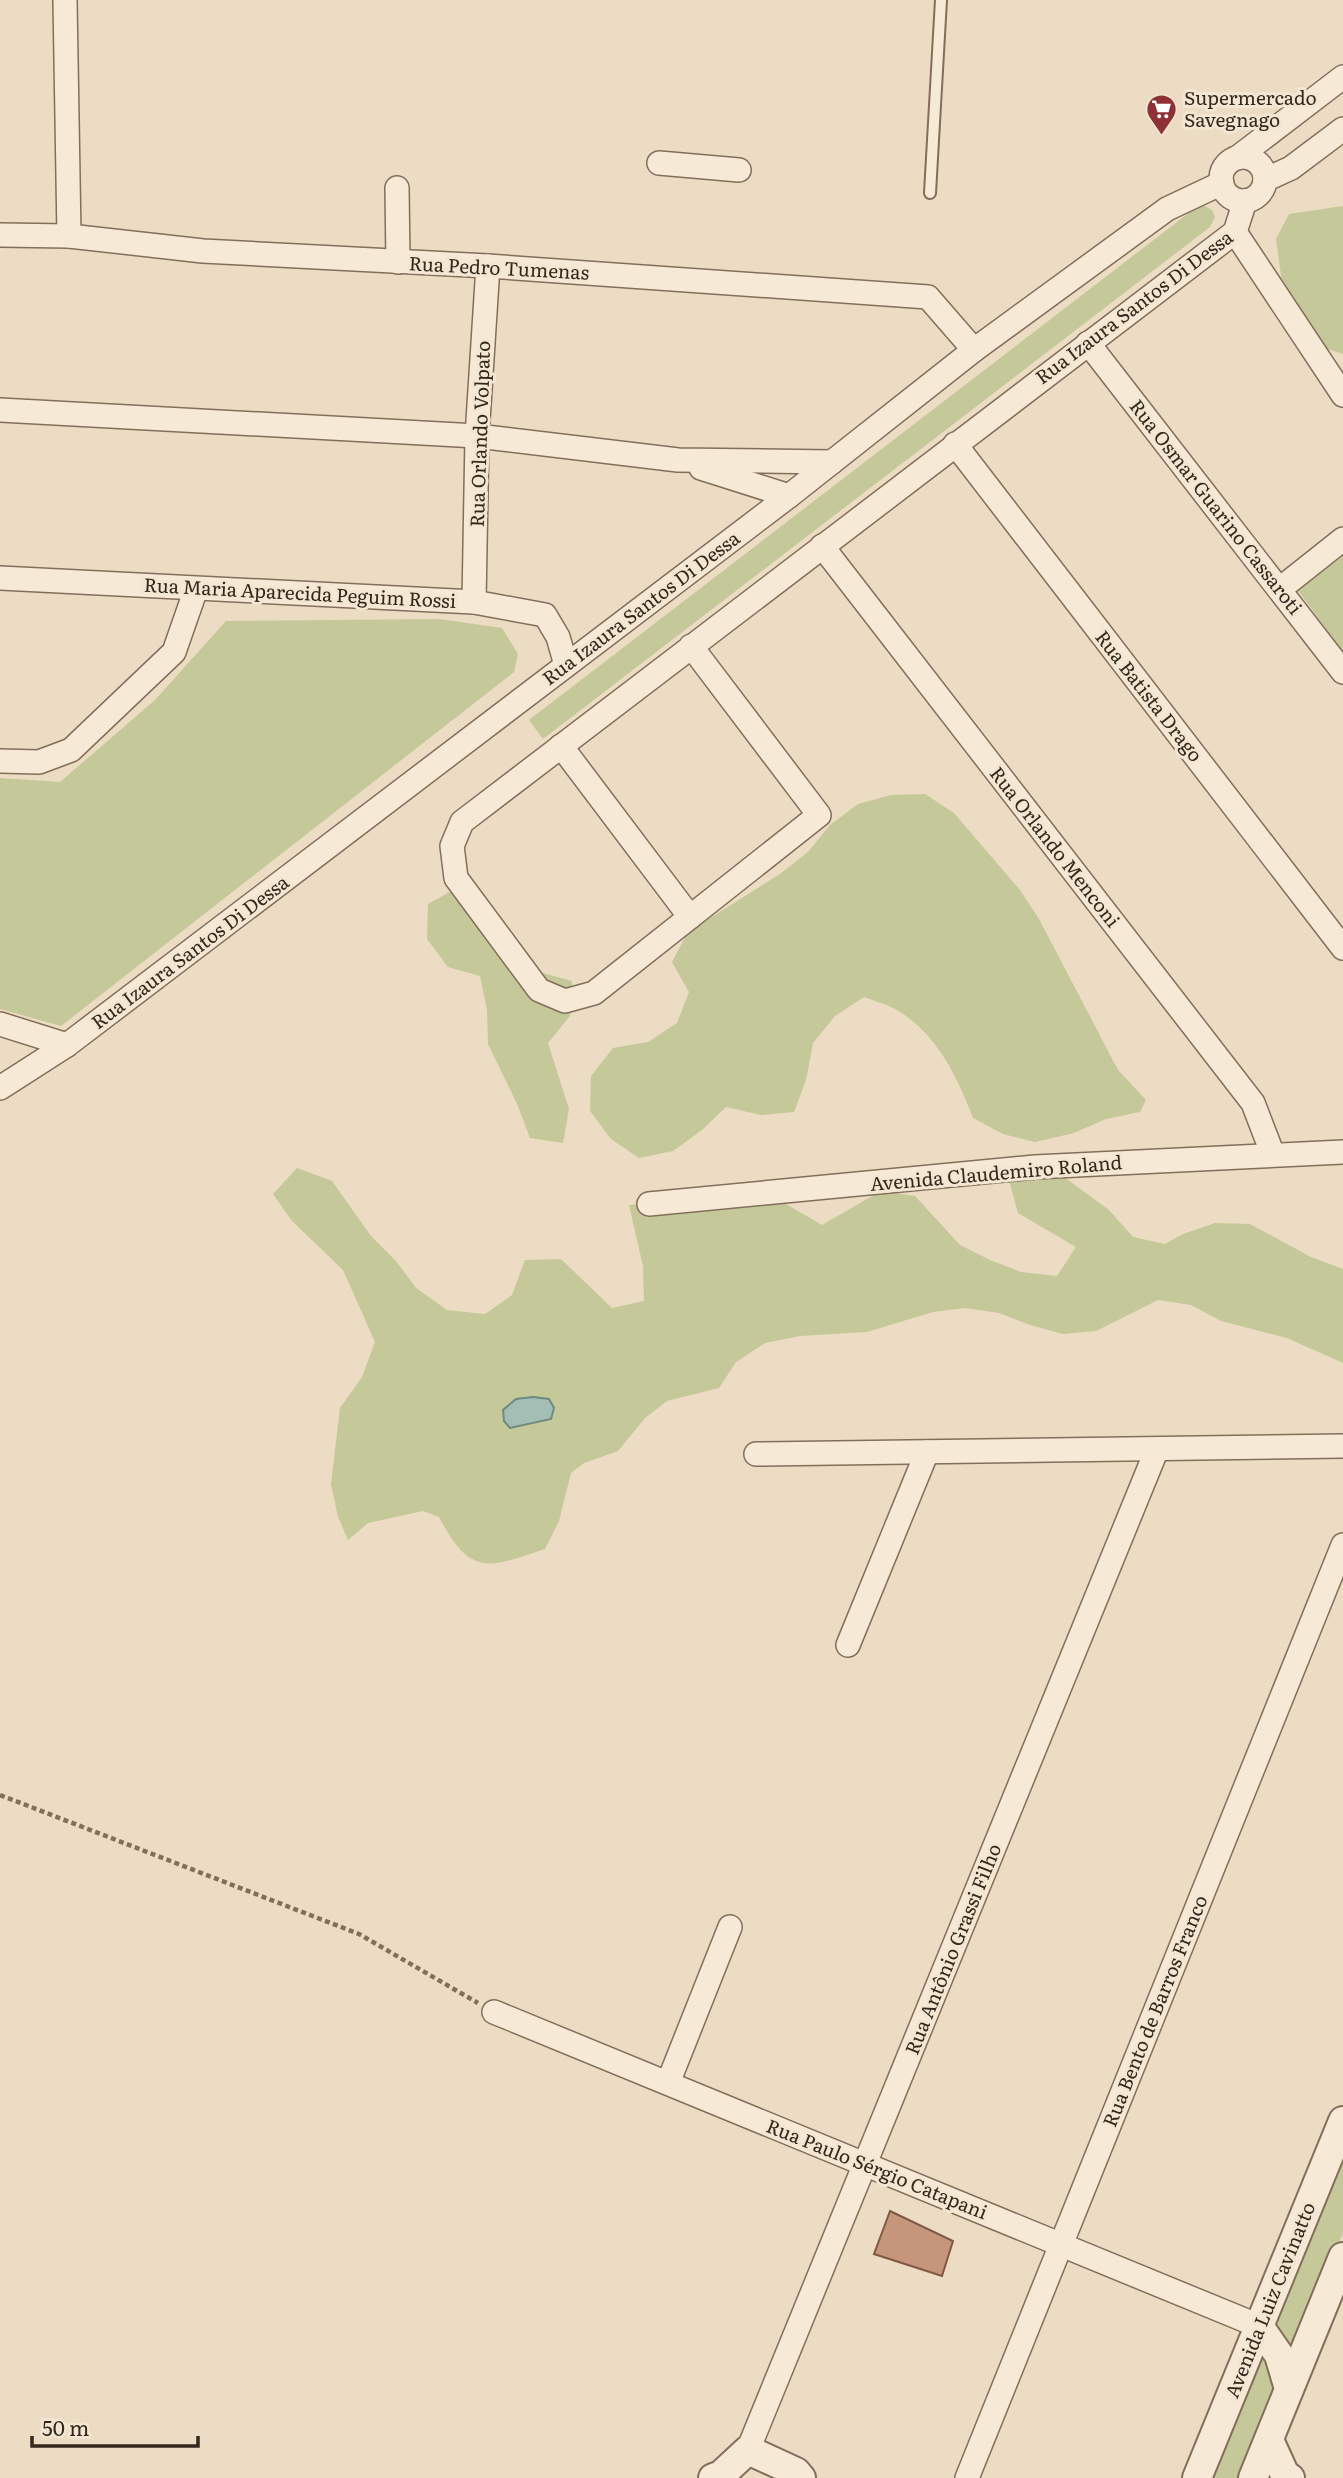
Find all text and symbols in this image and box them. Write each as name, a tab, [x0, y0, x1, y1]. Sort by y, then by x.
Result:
place label: Supermercado Savegnago	[1184, 83, 1317, 133]
supermarket icon: Supermercado Savegnago	[1144, 92, 1178, 136]
street label: Rua Izaura Santos Di Dessa	[1029, 222, 1239, 390]
street label: Rua Pedro Tumenas	[408, 248, 590, 286]
street label: Rua Orlando Volpato	[462, 340, 496, 528]
street label: Rua Osmar Guarino Cassaroti	[1124, 393, 1310, 620]
street label: Rua Izaura Santos Di Dessa	[536, 523, 746, 691]
street label: Rua Maria Aparecida Peguim Rossi	[143, 570, 457, 614]
street label: Rua Batista Drago	[1089, 624, 1210, 767]
street label: Rua Orlando Menconi	[984, 760, 1128, 933]
street label: Rua Izaura Santos Di Dessa	[85, 867, 295, 1035]
street label: Avenida Claudemiro Roland	[869, 1147, 1123, 1197]
street label: Rua Antônio Grassi Filho	[897, 1839, 1007, 2058]
street label: Rua Bento de Barros Franco	[1095, 1891, 1213, 2131]
street label: Rua Paulo Sérgio Catapani	[763, 2111, 992, 2225]
street label: Avenida Luiz Cavinatto	[1217, 2197, 1321, 2402]
scale bar	[32, 2404, 198, 2448]
text: 50 m	[42, 2411, 89, 2442]

